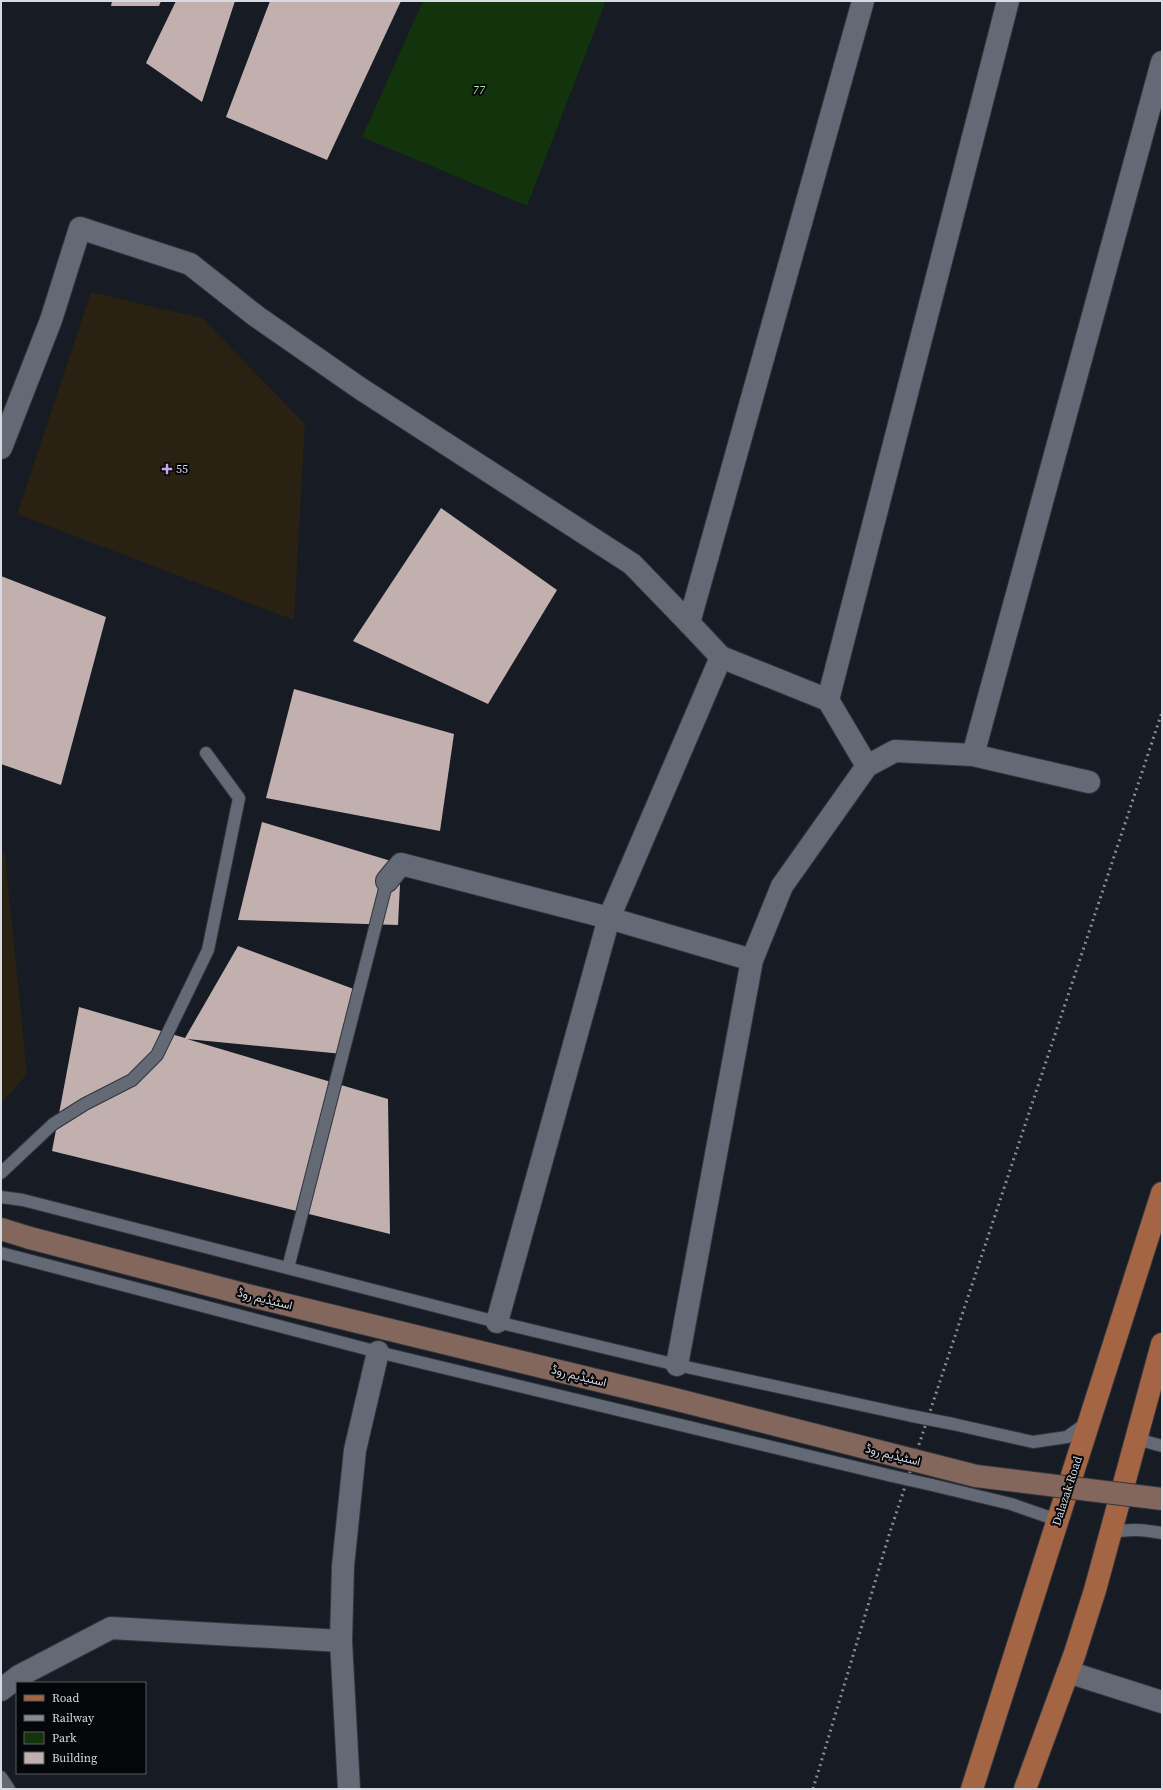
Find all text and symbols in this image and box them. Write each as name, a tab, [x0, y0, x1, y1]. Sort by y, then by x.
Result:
park label: 77	[473, 82, 486, 98]
place label: 55	[176, 461, 188, 477]
marker: 55	[161, 463, 173, 475]
street label: اسٹیڈیم روڈ	[236, 1284, 294, 1314]
street label: اسٹیڈیم روڈ	[550, 1361, 608, 1391]
street label: اسٹیڈیم روڈ	[864, 1440, 922, 1470]
street label: Dalazak Road	[1048, 1454, 1086, 1528]
legend	[16, 1682, 146, 1774]
text: Road	[52, 1690, 79, 1706]
text: Railway	[52, 1710, 95, 1726]
text: Park	[52, 1730, 77, 1746]
text: Building	[52, 1750, 97, 1766]

